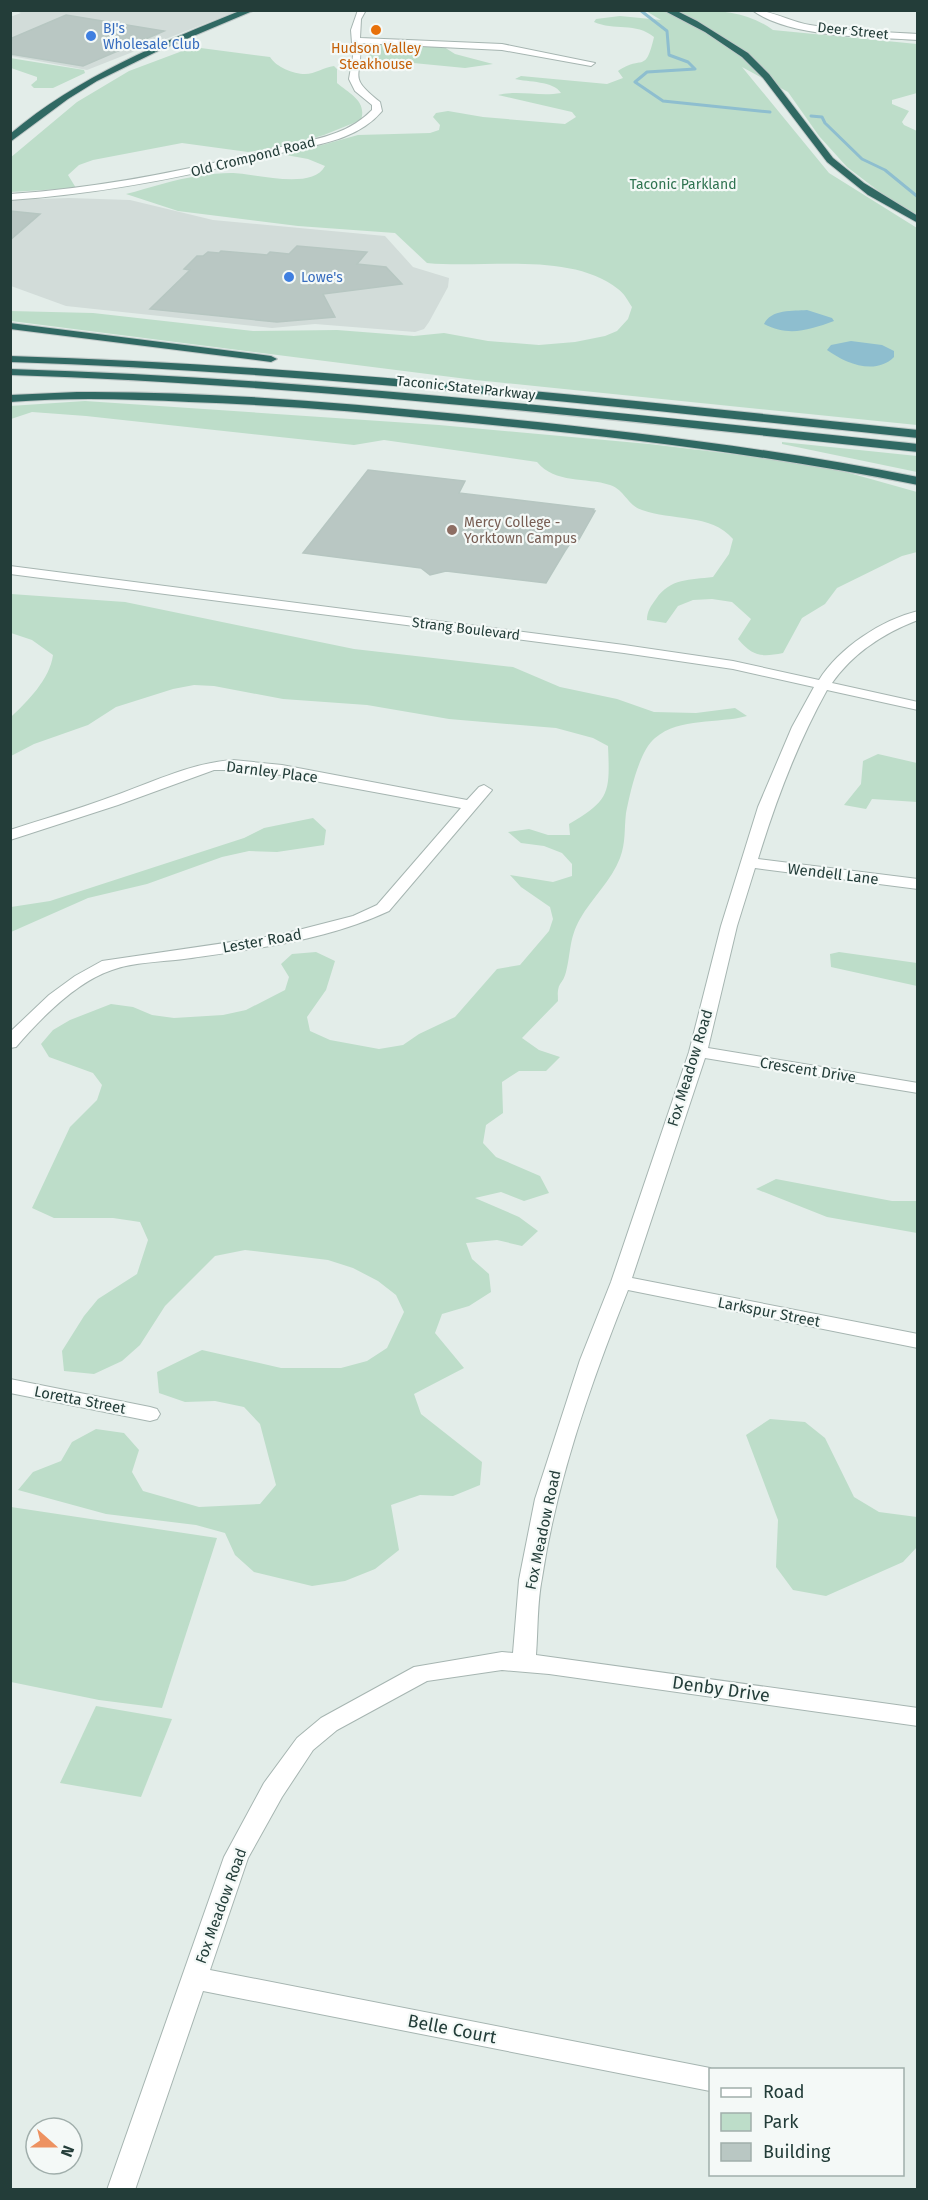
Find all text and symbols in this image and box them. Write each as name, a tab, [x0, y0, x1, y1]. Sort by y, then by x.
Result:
street label: Deer Street	[817, 19, 890, 43]
place label: BJ's Wholesale Club	[103, 20, 200, 53]
marker: Hudson Valley Steakhouse	[369, 23, 383, 37]
marker: BJ's Wholesale Club	[84, 29, 98, 43]
place label: Hudson Valley Steakhouse	[331, 40, 421, 73]
street label: Old Crompond Road	[189, 133, 317, 181]
park label: Taconic Parkland	[629, 176, 737, 193]
place label: Lowe's	[301, 269, 343, 286]
marker: Lowe's	[282, 270, 296, 284]
street label: Taconic State Parkway	[396, 372, 536, 404]
place label: Mercy College - Yorktown Campus	[464, 514, 577, 547]
marker: Mercy College - Yorktown Campus	[445, 523, 459, 537]
street label: Strang Boulevard	[411, 614, 521, 644]
street label: Darnley Place	[225, 757, 319, 787]
street label: Wendell Lane	[786, 859, 880, 889]
street label: Lester Road	[221, 925, 303, 957]
street label: Fox Meadow Road	[664, 1007, 716, 1129]
street label: Crescent Drive	[759, 1054, 857, 1086]
street label: Larkspur Street	[716, 1293, 822, 1331]
street label: Loretta Street	[33, 1382, 128, 1418]
street label: Fox Meadow Road	[522, 1469, 564, 1591]
street label: Denby Drive	[671, 1671, 771, 1707]
street label: Fox Meadow Road	[192, 1846, 250, 1966]
street label: Belle Court	[406, 2010, 499, 2048]
legend	[709, 2068, 904, 2176]
text: Road	[763, 2081, 805, 2103]
text: Park	[763, 2111, 799, 2133]
north arrow	[24, 2116, 84, 2176]
text: Building	[763, 2141, 831, 2163]
text: N	[57, 2143, 78, 2160]

